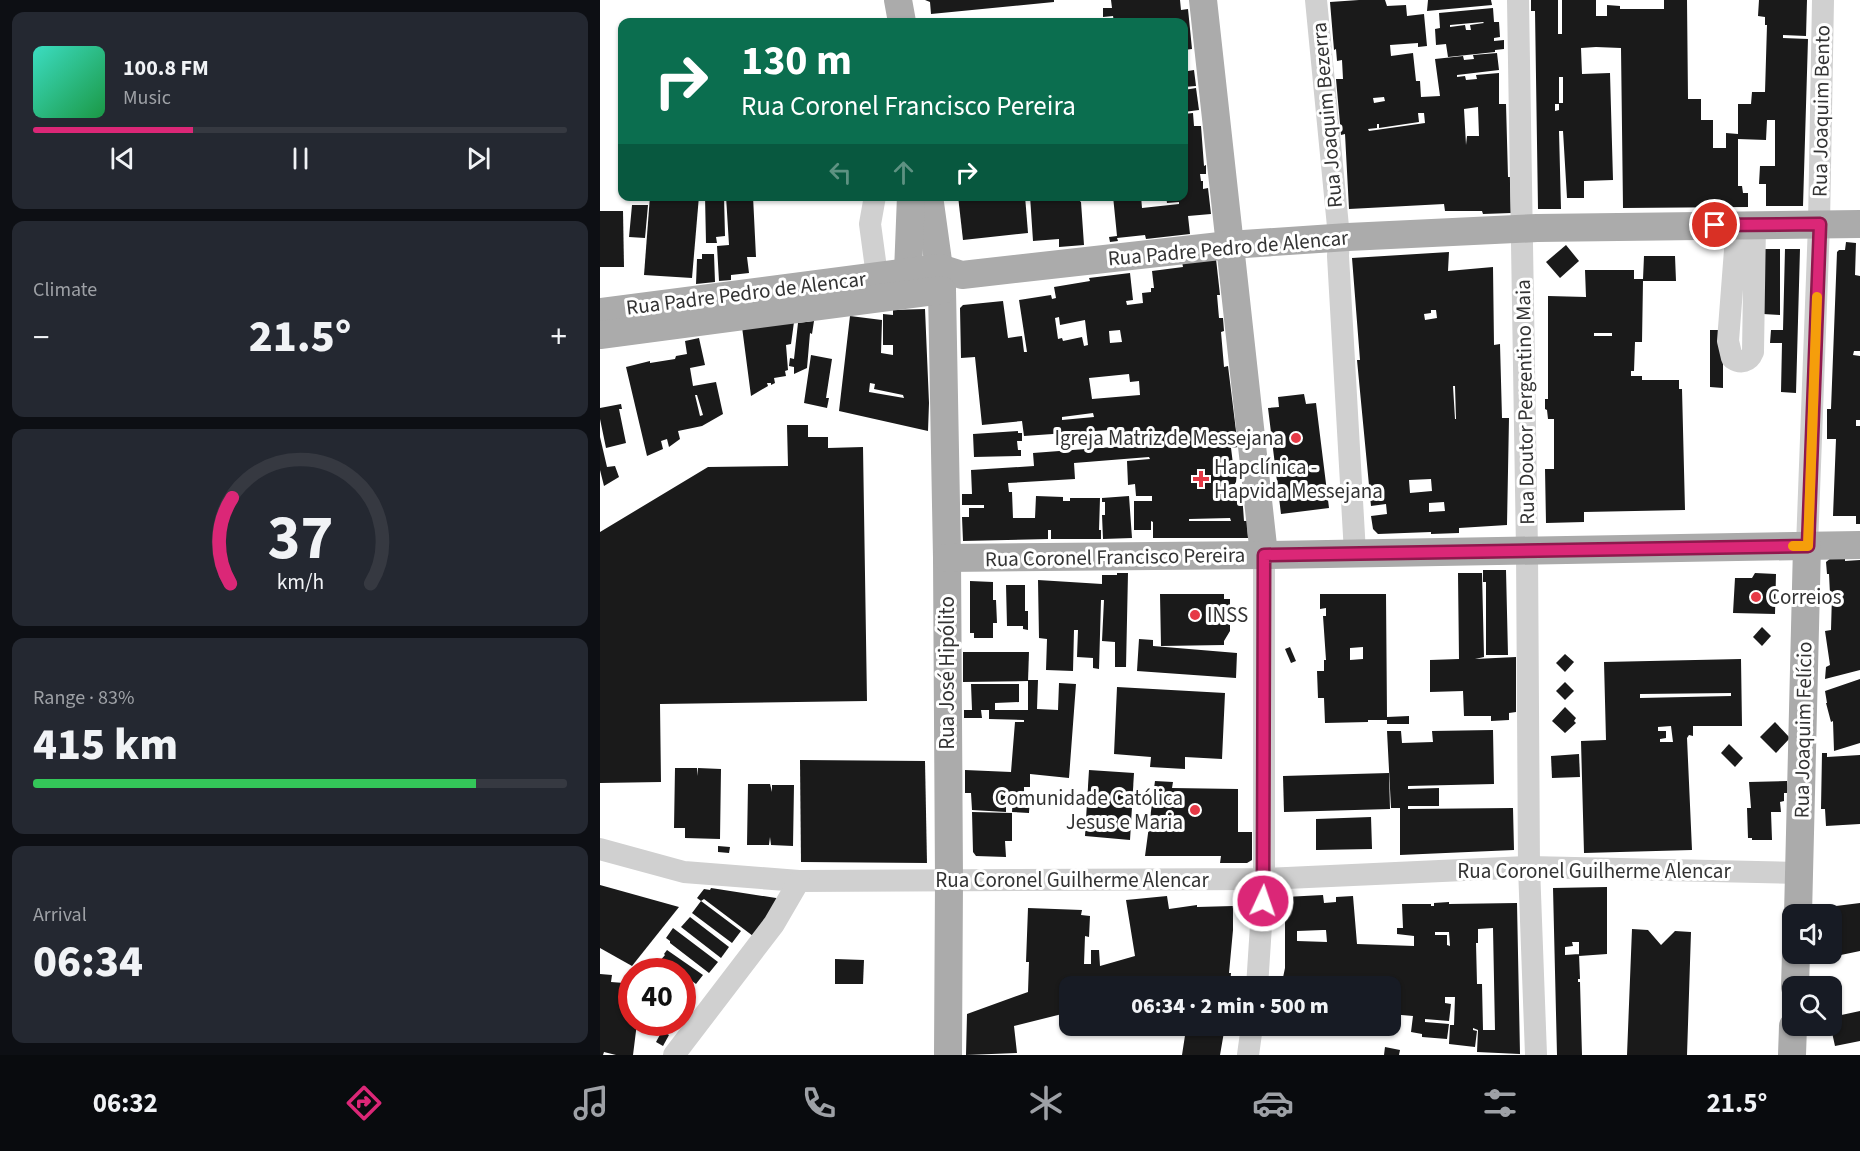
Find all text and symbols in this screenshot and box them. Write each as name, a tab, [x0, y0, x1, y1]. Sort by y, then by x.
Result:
street label: Rua Joaquim Bezerra	[1304, 21, 1350, 209]
street label: Rua Joaquim Bento	[1804, 25, 1838, 197]
text: 130 m	[741, 31, 852, 91]
icon: right	[642, 42, 720, 120]
text: 100.8 FM	[123, 52, 209, 84]
text: Music	[123, 84, 171, 112]
text: Rua Coronel Francisco Pereira	[741, 87, 1076, 126]
icon: previous	[106, 142, 139, 175]
icon: pause	[284, 142, 317, 175]
icon: next	[462, 142, 495, 175]
icon: left	[824, 156, 857, 189]
icon: ahead	[887, 156, 920, 189]
icon: right	[950, 156, 983, 189]
pin	[1689, 199, 1740, 250]
icon: arrive	[1698, 208, 1731, 241]
street label: Rua Padre Pedro de Alencar	[1106, 222, 1350, 273]
street label: Rua Padre Pedro de Alencar	[624, 263, 868, 323]
text: Climate	[33, 276, 97, 304]
street label: Rua Doutor Pergentino Maia	[1508, 279, 1542, 525]
text: 21.5°	[249, 305, 351, 369]
text: −	[33, 314, 49, 361]
text: +	[551, 314, 567, 361]
place label: Igreja Matriz de Messejana	[1054, 423, 1284, 453]
marker: Igreja Matriz de Messejana	[1289, 431, 1303, 445]
place label: Hapclínica - Hapvida Messejana	[1214, 452, 1383, 506]
marker: Hapclínica - Hapvida Messejana	[1192, 470, 1210, 488]
text: 37	[267, 495, 333, 584]
street label: Rua Coronel Francisco Pereira	[985, 540, 1245, 574]
text: km/h	[276, 568, 324, 599]
place label: Correios	[1768, 582, 1842, 612]
marker: Correios	[1749, 590, 1763, 604]
street label: Rua José Hipólito	[932, 596, 962, 750]
place label: INSS	[1207, 600, 1248, 630]
marker: INSS	[1188, 608, 1202, 622]
street label: Rua Joaquim Felício	[1786, 641, 1820, 819]
text: Range · 83%	[33, 684, 134, 712]
text: 415 km	[33, 713, 178, 777]
place label: Comunidade Católica Jesus e Maria	[995, 783, 1183, 837]
marker: Comunidade Católica Jesus e Maria	[1188, 803, 1202, 817]
street label: Rua Coronel Guilherme Alencar	[1457, 856, 1731, 886]
street label: Rua Coronel Guilherme Alencar	[935, 865, 1209, 895]
position arrow	[1231, 869, 1295, 933]
text: Arrival	[33, 901, 87, 929]
map controls	[1782, 904, 1842, 1036]
button: sound	[1782, 904, 1842, 964]
text: 06:34	[33, 930, 143, 994]
speed limit sign: 40	[618, 958, 696, 1036]
button: search	[1782, 976, 1842, 1036]
text: 06:34 · 2 min · 500 m	[1131, 990, 1329, 1022]
icon: directions	[343, 1082, 385, 1124]
icon: music	[570, 1082, 612, 1124]
icon: phone	[798, 1082, 840, 1124]
icon: climate	[1025, 1082, 1067, 1124]
icon: car	[1252, 1082, 1294, 1124]
icon: filters	[1479, 1082, 1521, 1124]
text: 06:32	[93, 1084, 158, 1123]
text: 21.5°	[1707, 1084, 1767, 1123]

